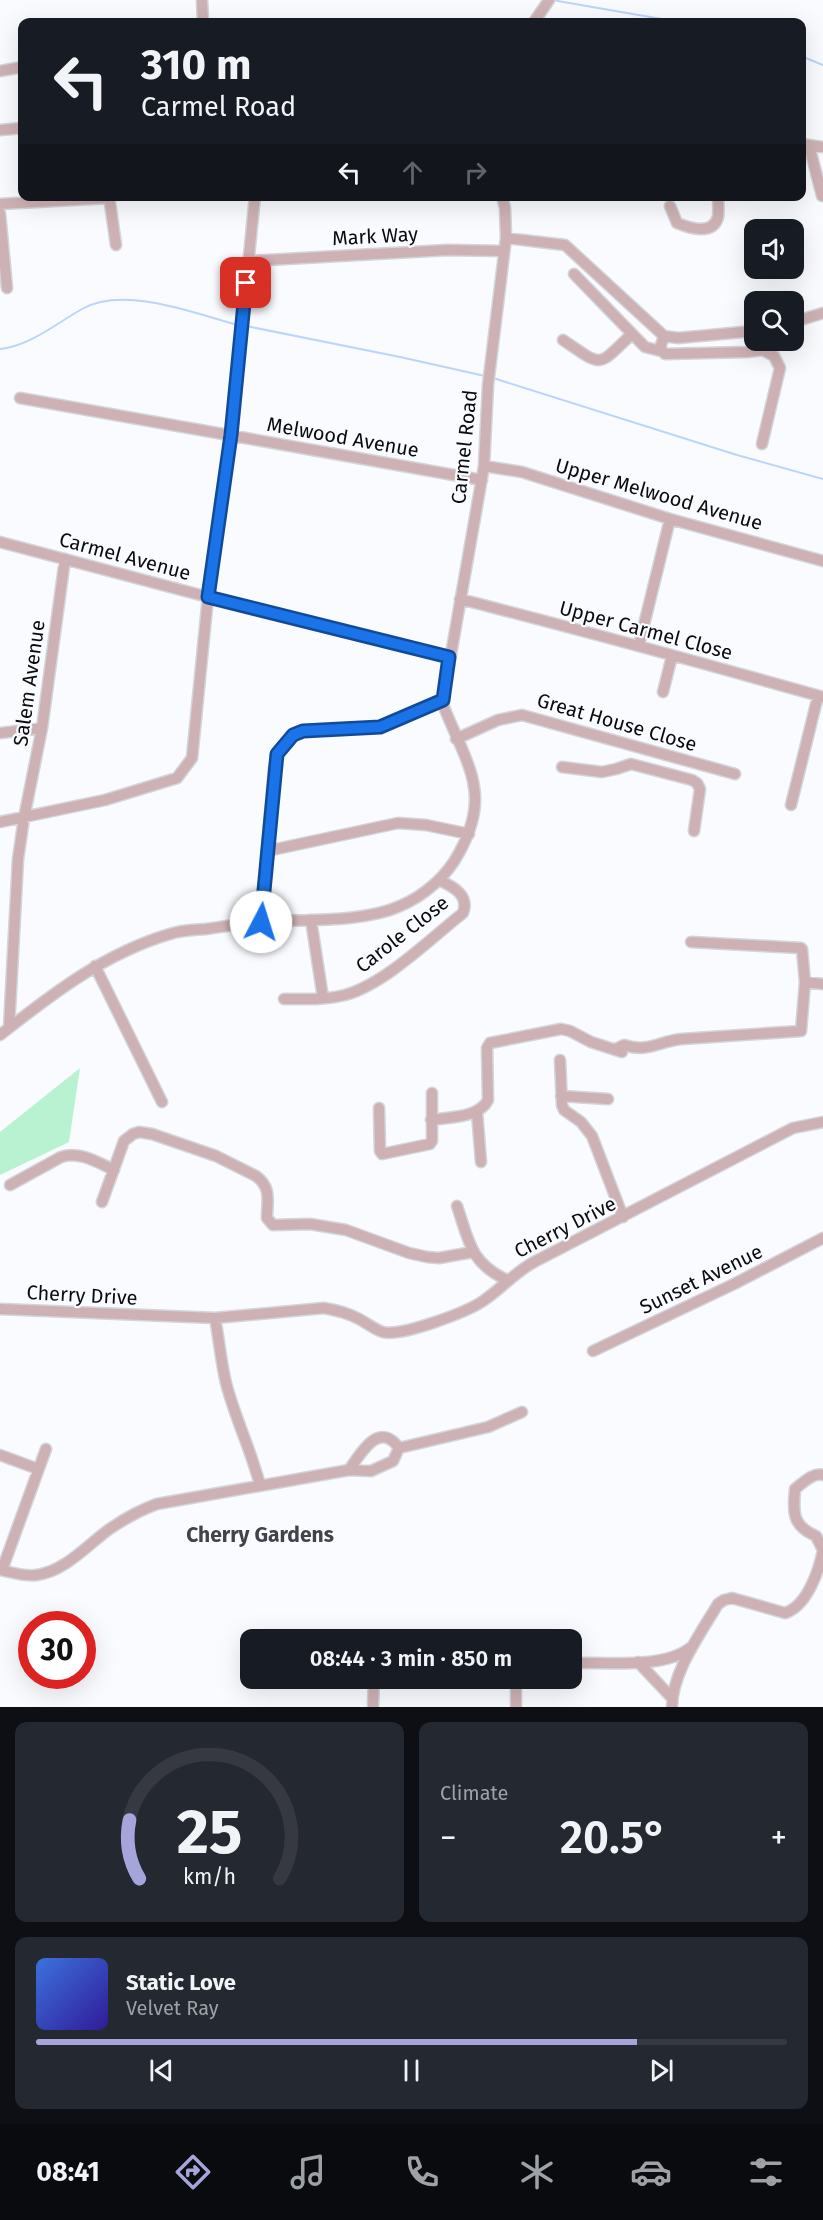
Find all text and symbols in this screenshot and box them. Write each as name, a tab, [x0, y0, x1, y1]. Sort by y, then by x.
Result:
text: 310 m	[141, 40, 251, 90]
icon: left	[42, 42, 120, 120]
text: Carmel Road	[141, 91, 296, 123]
icon: left	[333, 156, 366, 189]
icon: ahead	[396, 156, 429, 189]
icon: right	[459, 156, 492, 189]
map controls	[744, 219, 804, 351]
button: sound	[744, 219, 804, 279]
street label: Mark Way	[331, 222, 419, 250]
pin	[220, 257, 271, 308]
icon: arrive	[229, 266, 262, 299]
button: search	[744, 291, 804, 351]
street label: Carmel Road	[446, 389, 482, 505]
street label: Melwood Avenue	[265, 412, 421, 462]
street label: Upper Melwood Avenue	[553, 453, 765, 535]
street label: Carmel Avenue	[57, 527, 193, 585]
street label: Upper Carmel Close	[557, 595, 735, 665]
street label: Salem Avenue	[8, 618, 50, 748]
street label: Great House Close	[534, 688, 700, 756]
position arrow	[229, 890, 293, 954]
street label: Carole Close	[351, 890, 453, 978]
street label: Cherry Drive	[510, 1191, 620, 1263]
street label: Sunset Avenue	[636, 1239, 766, 1319]
street label: Cherry Drive	[26, 1280, 138, 1310]
district label: Cherry Gardens	[186, 1522, 334, 1548]
speed limit sign: 30	[18, 1611, 96, 1689]
text: 08:44 · 3 min · 850 m	[310, 1645, 512, 1672]
text: Climate	[440, 1781, 508, 1805]
text: 25	[177, 1795, 242, 1870]
text: 20.5°	[560, 1811, 667, 1865]
text: −	[440, 1818, 457, 1858]
text: +	[771, 1818, 787, 1858]
text: km/h	[183, 1864, 236, 1890]
text: Static Love	[126, 1969, 236, 1996]
text: Velvet Ray	[126, 1996, 219, 2020]
icon: previous	[145, 2054, 178, 2087]
icon: pause	[395, 2054, 428, 2087]
icon: next	[645, 2054, 678, 2087]
icon: directions	[172, 2151, 214, 2193]
icon: music	[287, 2151, 329, 2193]
icon: phone	[401, 2151, 443, 2193]
icon: climate	[516, 2151, 558, 2193]
icon: car	[630, 2151, 672, 2193]
icon: filters	[745, 2151, 787, 2193]
text: 08:41	[36, 2156, 100, 2188]

